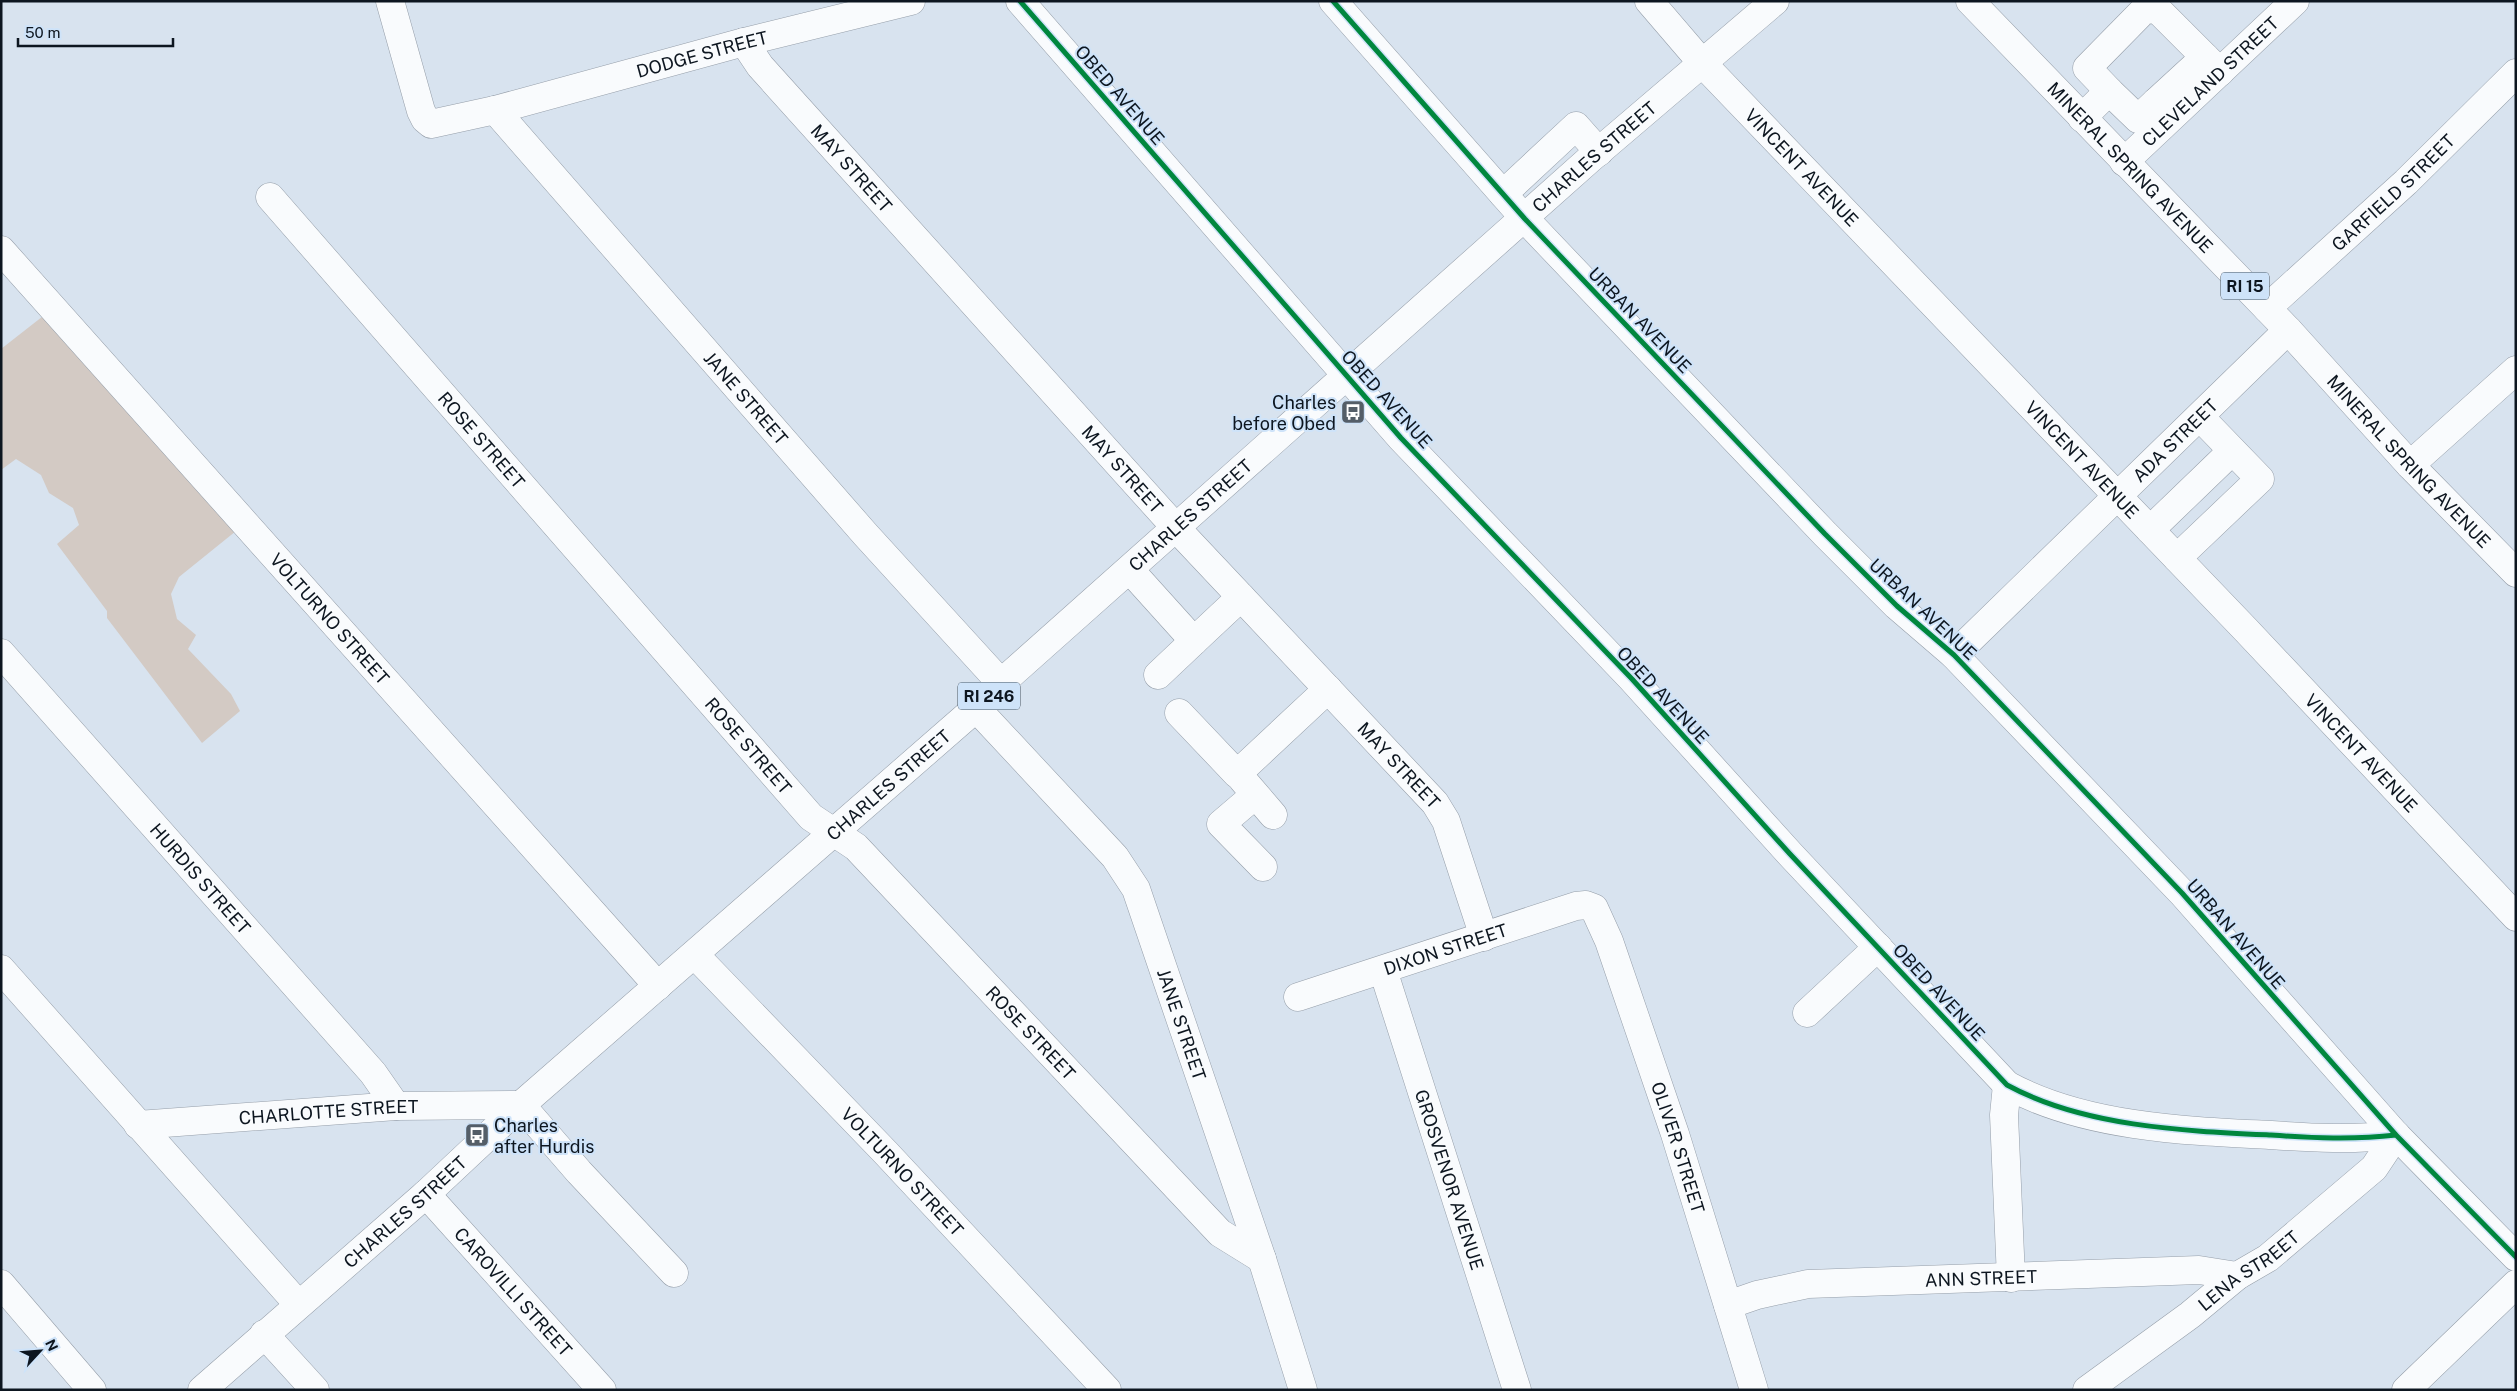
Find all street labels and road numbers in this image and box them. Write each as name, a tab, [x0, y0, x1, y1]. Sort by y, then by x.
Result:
street label: CLEVELAND STREET	[2137, 12, 2283, 150]
street label: DODGE STREET	[634, 26, 770, 81]
street label: OBED AVENUE	[1071, 41, 1169, 149]
street label: MINERAL SPRING AVENUE	[2043, 77, 2218, 257]
street label: CHARLES STREET	[1528, 97, 1660, 216]
street label: VINCENT AVENUE	[1741, 104, 1863, 230]
street label: MAY STREET	[807, 120, 897, 216]
street label: GARFIELD STREET	[2327, 129, 2459, 255]
street label: URBAN AVENUE	[1584, 263, 1696, 377]
road number: RI 15	[2221, 272, 2269, 300]
street label: OBED AVENUE	[1337, 346, 1437, 452]
street label: JANE STREET	[700, 347, 793, 449]
street label: MINERAL SPRING AVENUE	[2323, 370, 2495, 552]
street label: ROSE STREET	[434, 387, 530, 492]
street label: ADA STREET	[2128, 394, 2222, 486]
street label: VINCENT AVENUE	[2021, 396, 2143, 522]
street label: MAY STREET	[1078, 421, 1168, 517]
street label: CHARLES STREET	[1124, 454, 1256, 575]
street label: VOLTURNO STREET	[266, 549, 394, 689]
street label: URBAN AVENUE	[1865, 554, 1981, 664]
street label: OBED AVENUE	[1613, 642, 1713, 748]
road number: RI 246	[958, 682, 1020, 709]
street label: VINCENT AVENUE	[2301, 689, 2422, 816]
street label: ROSE STREET	[701, 693, 796, 798]
street label: MAY STREET	[1354, 717, 1445, 813]
street label: CHARLES STREET	[822, 725, 955, 844]
street label: HURDIS STREET	[146, 819, 255, 938]
street label: URBAN AVENUE	[2183, 875, 2289, 993]
street label: DIXON STREET	[1381, 919, 1510, 979]
street label: OBED AVENUE	[1889, 939, 1989, 1045]
street label: JANE STREET	[1153, 966, 1211, 1083]
street label: ROSE STREET	[982, 981, 1080, 1084]
street label: OLIVER STREET	[1647, 1079, 1709, 1216]
street label: GROSVENOR AVENUE	[1411, 1087, 1488, 1272]
street label: CHARLOTTE STREET	[238, 1095, 419, 1128]
street label: VOLTURNO STREET	[837, 1103, 968, 1240]
street label: CHARLES STREET	[339, 1151, 471, 1272]
street label: CAROVILLI STREET	[450, 1223, 577, 1360]
street label: LENA STREET	[2194, 1226, 2303, 1315]
street label: ANN STREET	[1924, 1265, 2038, 1290]

